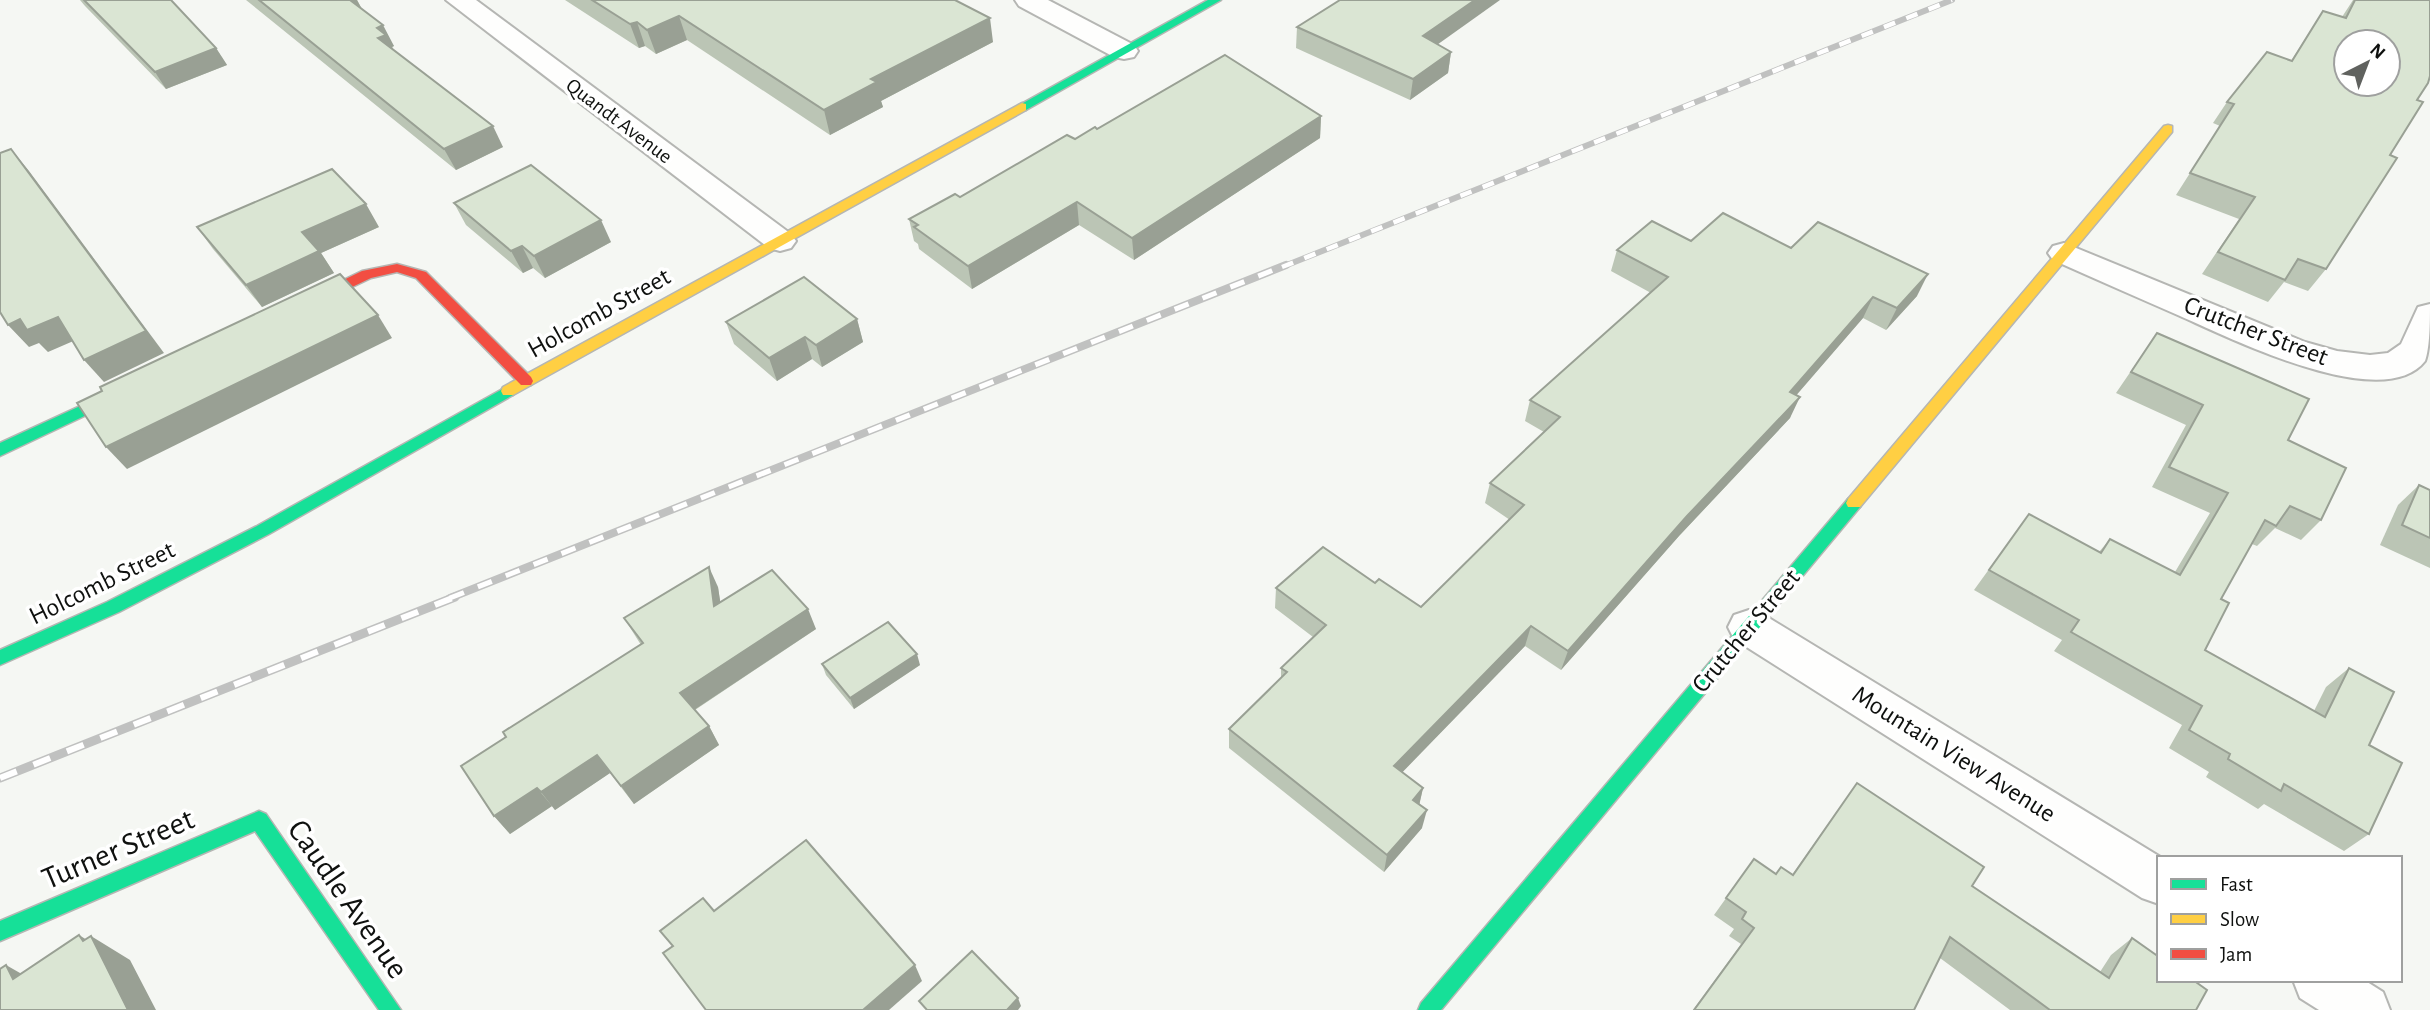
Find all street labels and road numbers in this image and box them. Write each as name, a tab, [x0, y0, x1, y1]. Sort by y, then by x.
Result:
street label: Quandt Avenue	[562, 74, 676, 168]
street label: Holcomb Street	[523, 263, 675, 363]
street label: Crutcher Street	[2180, 292, 2332, 370]
street label: Holcomb Street	[25, 537, 179, 629]
street label: Crutcher Street	[1687, 564, 1805, 698]
street label: Mountain View Avenue	[1848, 681, 2060, 827]
street label: Turner Street	[37, 803, 199, 895]
street label: Caudle Avenue	[282, 814, 414, 984]

